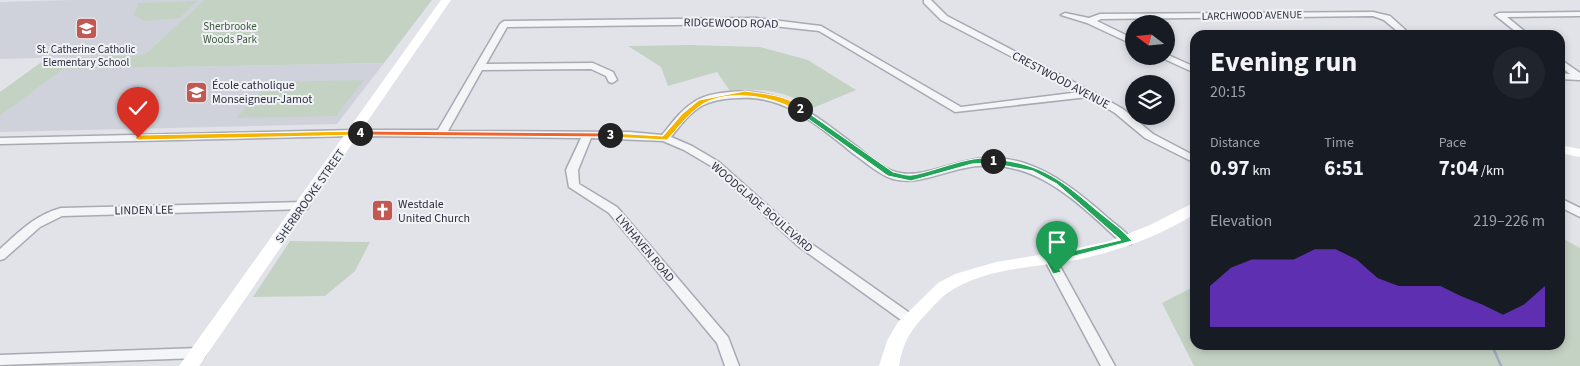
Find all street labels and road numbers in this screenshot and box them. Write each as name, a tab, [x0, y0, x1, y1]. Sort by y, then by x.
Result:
street label: LARCHWOOD AVENUE	[1202, 7, 1303, 24]
street label: RIDGEWOOD ROAD	[683, 14, 779, 33]
street label: CRESTWOOD AVENUE	[1009, 47, 1113, 113]
street label: SHERBROOKE STREET	[272, 145, 350, 247]
street label: WOODGLADE BOULEVARD	[707, 158, 816, 257]
street label: LINDEN LEE	[114, 201, 174, 220]
street label: LYNHAVEN ROAD	[611, 211, 678, 286]

